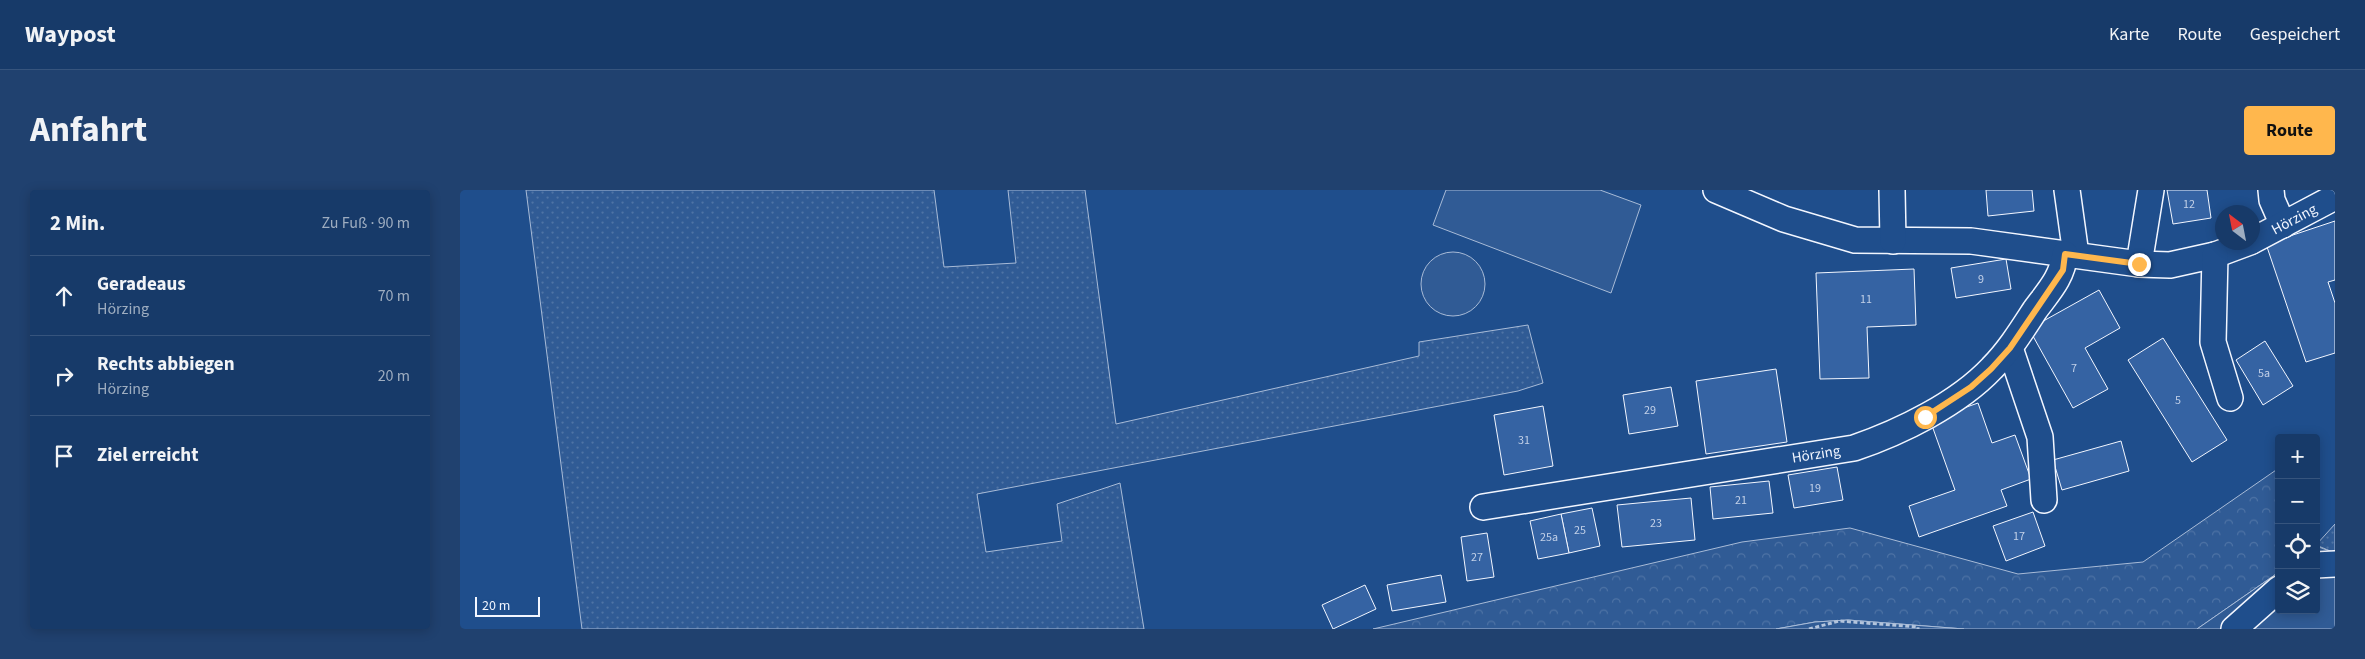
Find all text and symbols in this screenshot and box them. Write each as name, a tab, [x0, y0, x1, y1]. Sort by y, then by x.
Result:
text: Waypost	[25, 17, 116, 52]
text: Karte	[2109, 22, 2149, 47]
text: Route	[2177, 22, 2222, 47]
text: Gespeichert	[2250, 22, 2340, 47]
text: Anfahrt	[30, 105, 147, 155]
button: Route	[2244, 106, 2335, 155]
house number: 12	[2183, 196, 2195, 213]
street label: Hörzing	[2268, 198, 2321, 240]
north arrow	[2215, 205, 2260, 250]
text: 2 Min.	[50, 208, 105, 238]
text: Zu Fuß · 90 m	[322, 212, 410, 234]
route end	[2128, 253, 2151, 276]
text: Geradeaus	[97, 271, 186, 298]
house number: 9	[1978, 271, 1984, 288]
icon: ahead	[50, 282, 78, 310]
text: 70 m	[378, 285, 410, 307]
house number: 11	[1860, 291, 1872, 308]
text: Hörzing	[97, 298, 149, 320]
text: Rechts abbiegen	[97, 351, 235, 378]
house number: 7	[2071, 360, 2077, 377]
icon: right	[50, 362, 78, 390]
text: 20 m	[378, 365, 410, 387]
house number: 5a	[2258, 365, 2270, 382]
text: Hörzing	[97, 378, 149, 400]
house number: 5	[2175, 392, 2181, 409]
house number: 29	[1644, 402, 1656, 419]
route start	[1914, 406, 1937, 429]
house number: 31	[1518, 432, 1530, 449]
map controls	[2275, 434, 2320, 614]
button: +	[2275, 434, 2320, 479]
street label: Hörzing	[1790, 440, 1842, 469]
icon: arrive	[50, 442, 78, 470]
text: Ziel erreicht	[97, 442, 198, 469]
button: −	[2275, 479, 2320, 524]
house number: 19	[1809, 480, 1821, 497]
house number: 21	[1735, 492, 1747, 509]
house number: 23	[1650, 515, 1662, 532]
house number: 25	[1574, 522, 1586, 539]
button: locate	[2275, 524, 2320, 569]
house number: 17	[2013, 528, 2025, 545]
house number: 25a	[1540, 529, 1558, 546]
house number: 27	[1471, 549, 1483, 566]
button: layers	[2275, 569, 2320, 614]
scale bar	[475, 594, 540, 617]
text: 20 m	[482, 596, 510, 616]

